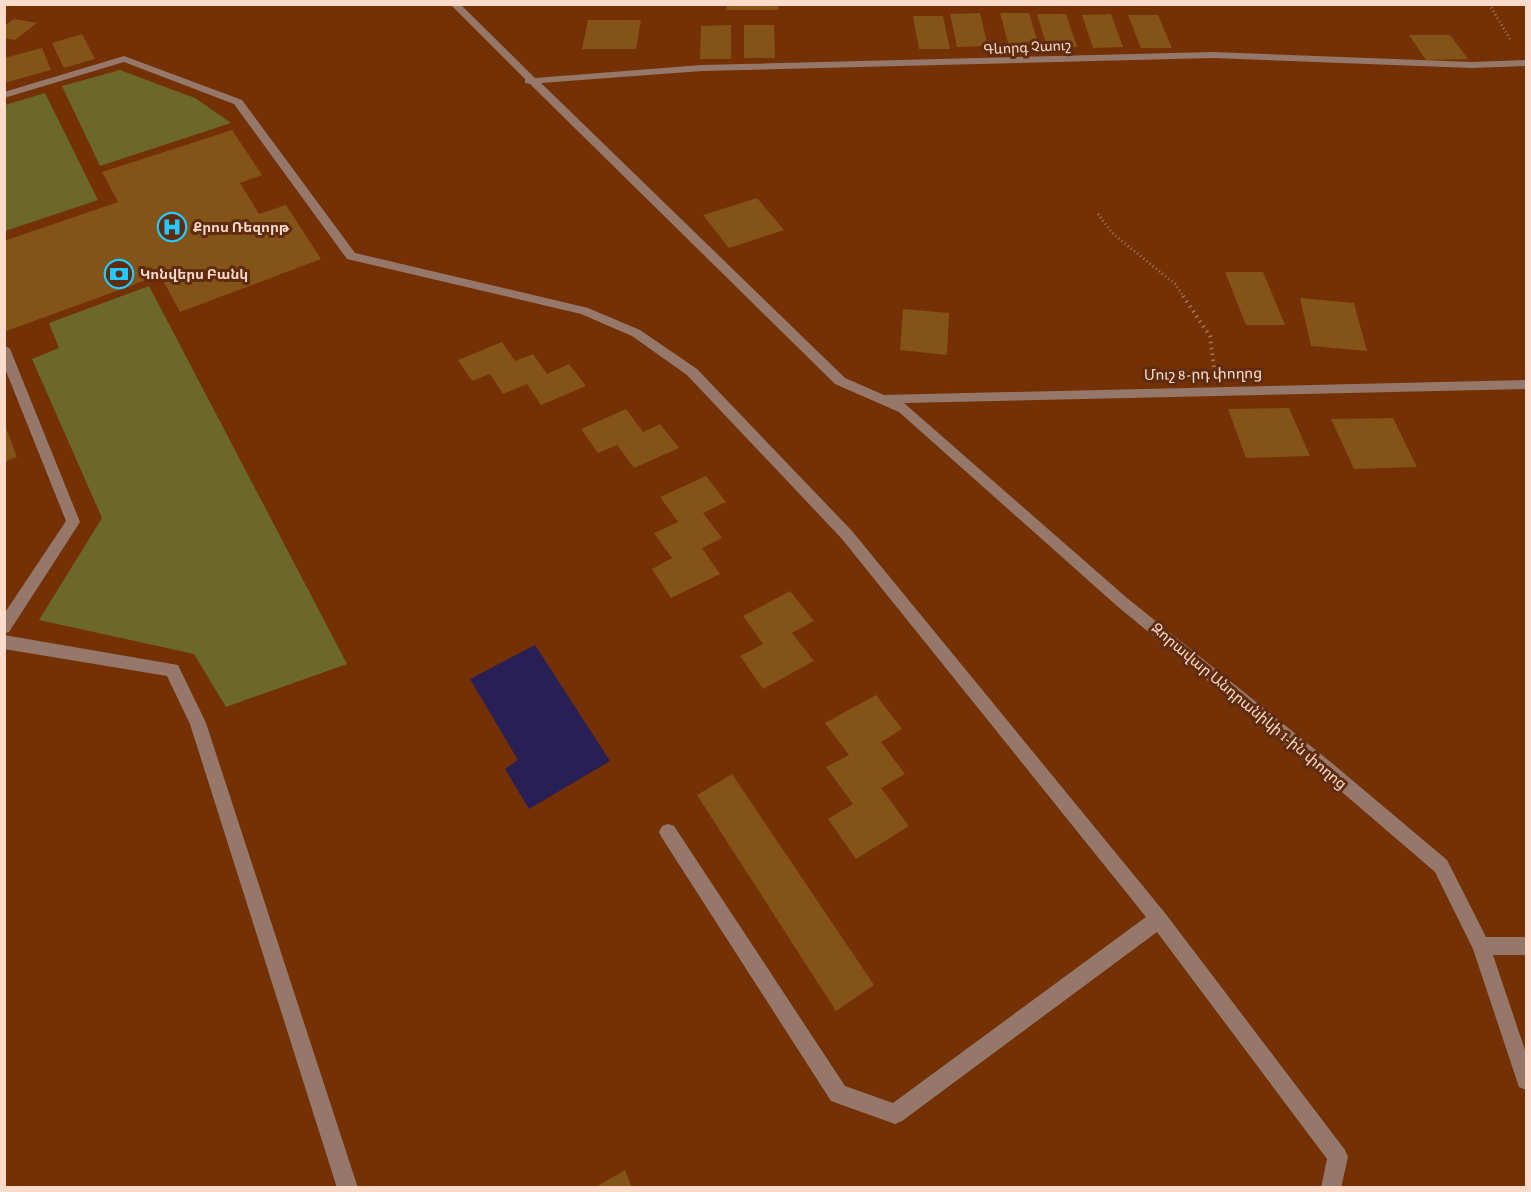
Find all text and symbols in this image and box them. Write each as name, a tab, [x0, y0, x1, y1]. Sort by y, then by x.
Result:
street label: Գևորգ Չաուշ	[983, 37, 1071, 57]
hospital icon: Քրոս Ռեզորթ	[156, 211, 188, 243]
place label: Քրոս Ռեզորթ	[193, 219, 290, 235]
bank icon: Կոնվերս Բանկ	[103, 258, 135, 290]
place label: Կոնվերս Բանկ	[140, 266, 248, 282]
street label: Մուշ 8-րդ փողոց	[1144, 365, 1262, 384]
street label: Զորավար Անդրանիկի 1-ին փողոց	[1148, 620, 1350, 793]

